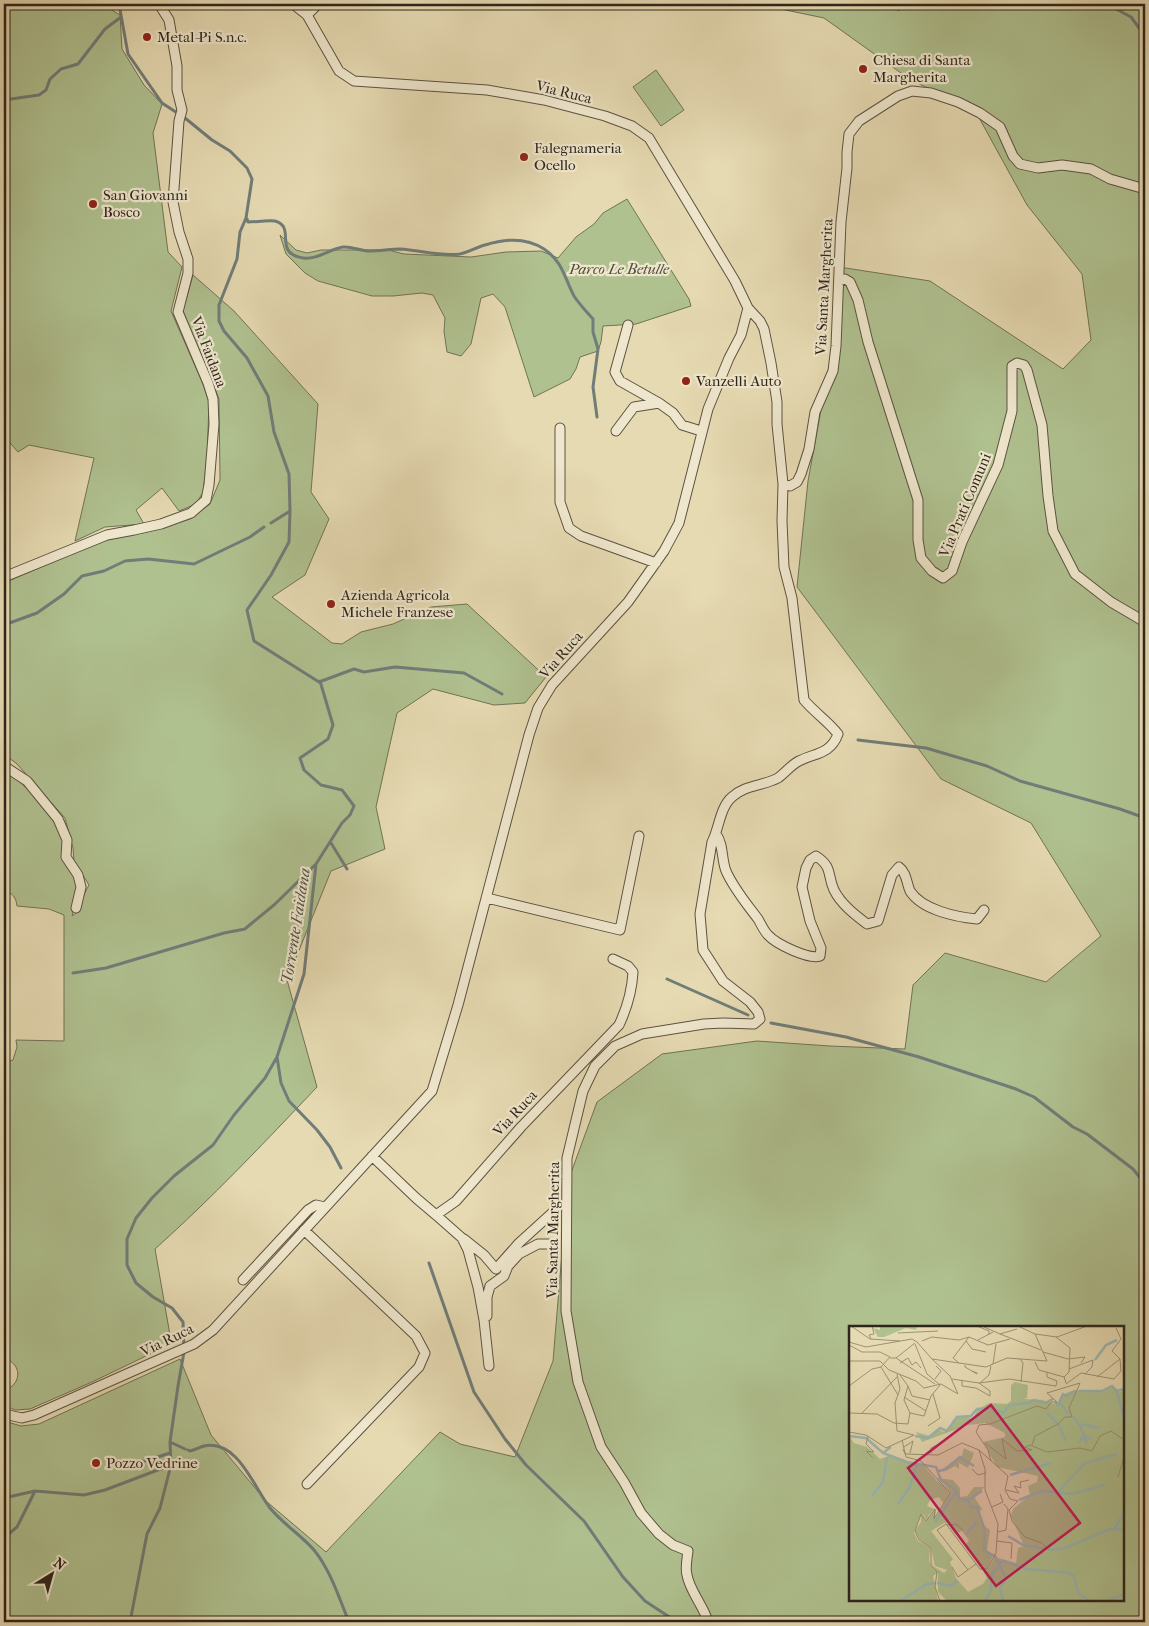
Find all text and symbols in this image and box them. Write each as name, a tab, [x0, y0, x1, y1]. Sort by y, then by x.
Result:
place label: Metal-Pi S.n.c.	[157, 28, 247, 46]
marker: Metal-Pi S.n.c.	[141, 31, 153, 43]
place label: Chiesa di Santa Margherita	[873, 51, 971, 86]
marker: Chiesa di Santa Margherita	[857, 63, 869, 75]
street label: Via Ruca	[533, 76, 595, 108]
place label: Falegnameria Ocello	[534, 139, 623, 174]
marker: Falegnameria Ocello	[518, 151, 530, 163]
place label: San Giovanni Bosco	[103, 186, 189, 221]
marker: San Giovanni Bosco	[87, 198, 99, 210]
street label: Via Santa Margherita	[811, 217, 837, 357]
park label: Parco Le Betulle	[568, 260, 670, 278]
street label: Via Faidana	[187, 313, 231, 391]
place label: Vanzelli Auto	[695, 372, 782, 390]
marker: Vanzelli Auto	[680, 375, 692, 387]
street label: Via Prati Comuni	[935, 450, 995, 561]
place label: Azienda Agricola Michele Franzese	[340, 586, 454, 621]
marker: Azienda Agricola Michele Franzese	[325, 598, 337, 610]
street label: Via Ruca	[535, 627, 587, 683]
water label: Torrente Faidana	[277, 867, 314, 985]
street label: Via Ruca	[488, 1085, 542, 1141]
street label: Via Santa Margherita	[543, 1160, 563, 1300]
street label: Via Ruca	[137, 1319, 197, 1361]
inset map	[849, 1326, 1124, 1601]
place label: Pozzo Vedrine	[106, 1454, 198, 1472]
marker: Pozzo Vedrine	[90, 1457, 102, 1469]
north arrow	[28, 1548, 78, 1598]
text: N	[50, 1554, 69, 1574]

